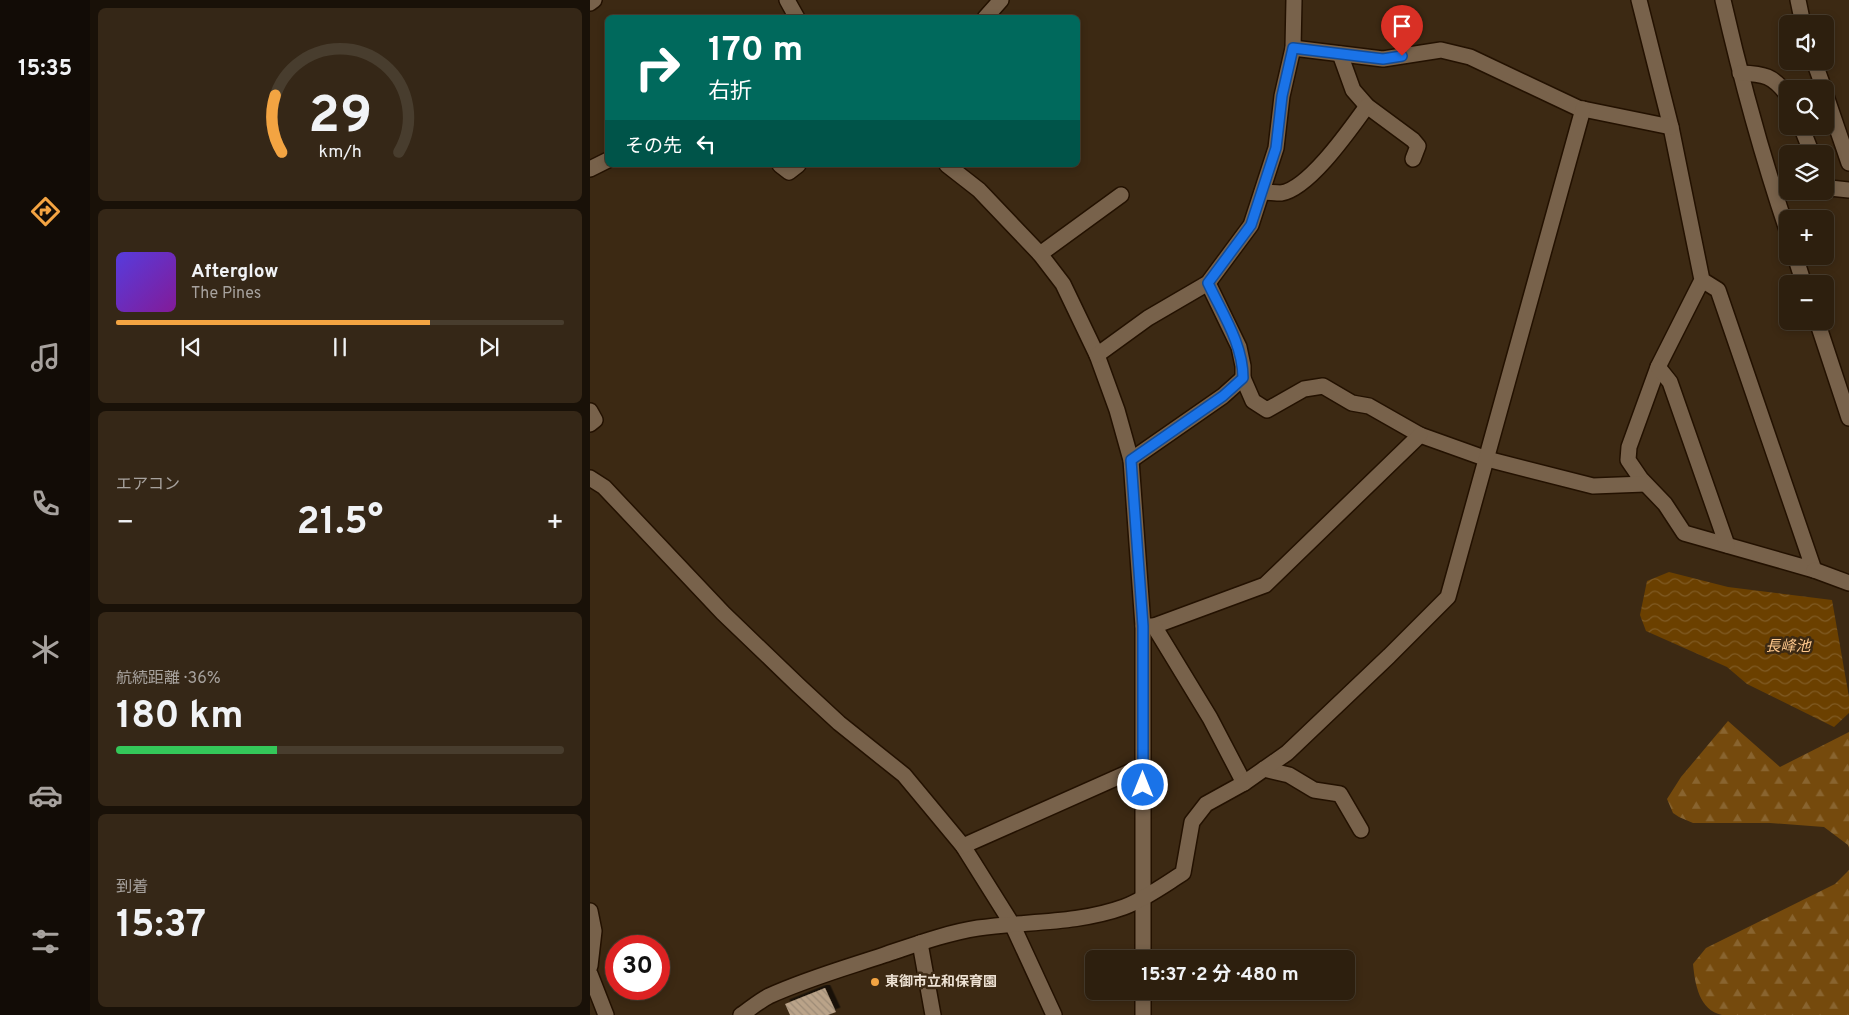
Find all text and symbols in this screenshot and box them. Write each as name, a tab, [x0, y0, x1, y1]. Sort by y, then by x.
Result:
pin	[1381, 5, 1423, 56]
icon: arrive	[1388, 12, 1416, 40]
map controls	[1779, 15, 1834, 330]
button: sound	[1779, 15, 1834, 70]
text: 170 m	[708, 29, 803, 73]
icon: right	[625, 35, 690, 100]
text: 15:35	[18, 56, 72, 83]
text: 右折	[708, 79, 752, 106]
button: search	[1779, 80, 1834, 135]
text: 29	[308, 85, 372, 151]
icon: left	[692, 130, 720, 158]
text: その先	[625, 135, 682, 159]
text: km/h	[318, 141, 362, 164]
button: layers	[1779, 145, 1834, 200]
icon: directions	[28, 194, 63, 229]
button: +	[1779, 210, 1834, 265]
text: Afterglow	[191, 260, 279, 284]
button: −	[1779, 275, 1834, 330]
text: The Pines	[191, 284, 261, 304]
icon: previous	[177, 333, 205, 361]
icon: pause	[326, 333, 354, 361]
icon: next	[475, 333, 503, 361]
icon: music	[28, 340, 63, 375]
text: エアコン	[116, 475, 180, 495]
icon: phone	[28, 486, 63, 521]
text: 21.5°	[297, 499, 383, 548]
text: −	[116, 506, 134, 542]
text: +	[546, 506, 564, 542]
icon: climate	[28, 632, 63, 667]
water label: 長峰池	[1765, 638, 1812, 657]
text: 航続距離 · 36%	[116, 669, 221, 689]
text: 180 km	[116, 693, 244, 742]
position arrow	[1116, 758, 1168, 810]
icon: car	[28, 778, 63, 813]
text: 到着	[116, 878, 148, 898]
text: 15:37	[116, 902, 206, 951]
icon: filters	[28, 924, 63, 959]
speed limit sign: 30	[605, 935, 670, 1000]
text: 15:37 · 2 分 · 480 m	[1141, 963, 1299, 987]
place label: 東御市立和保育園	[885, 974, 997, 991]
marker: 東御市立和保育園	[869, 976, 881, 988]

